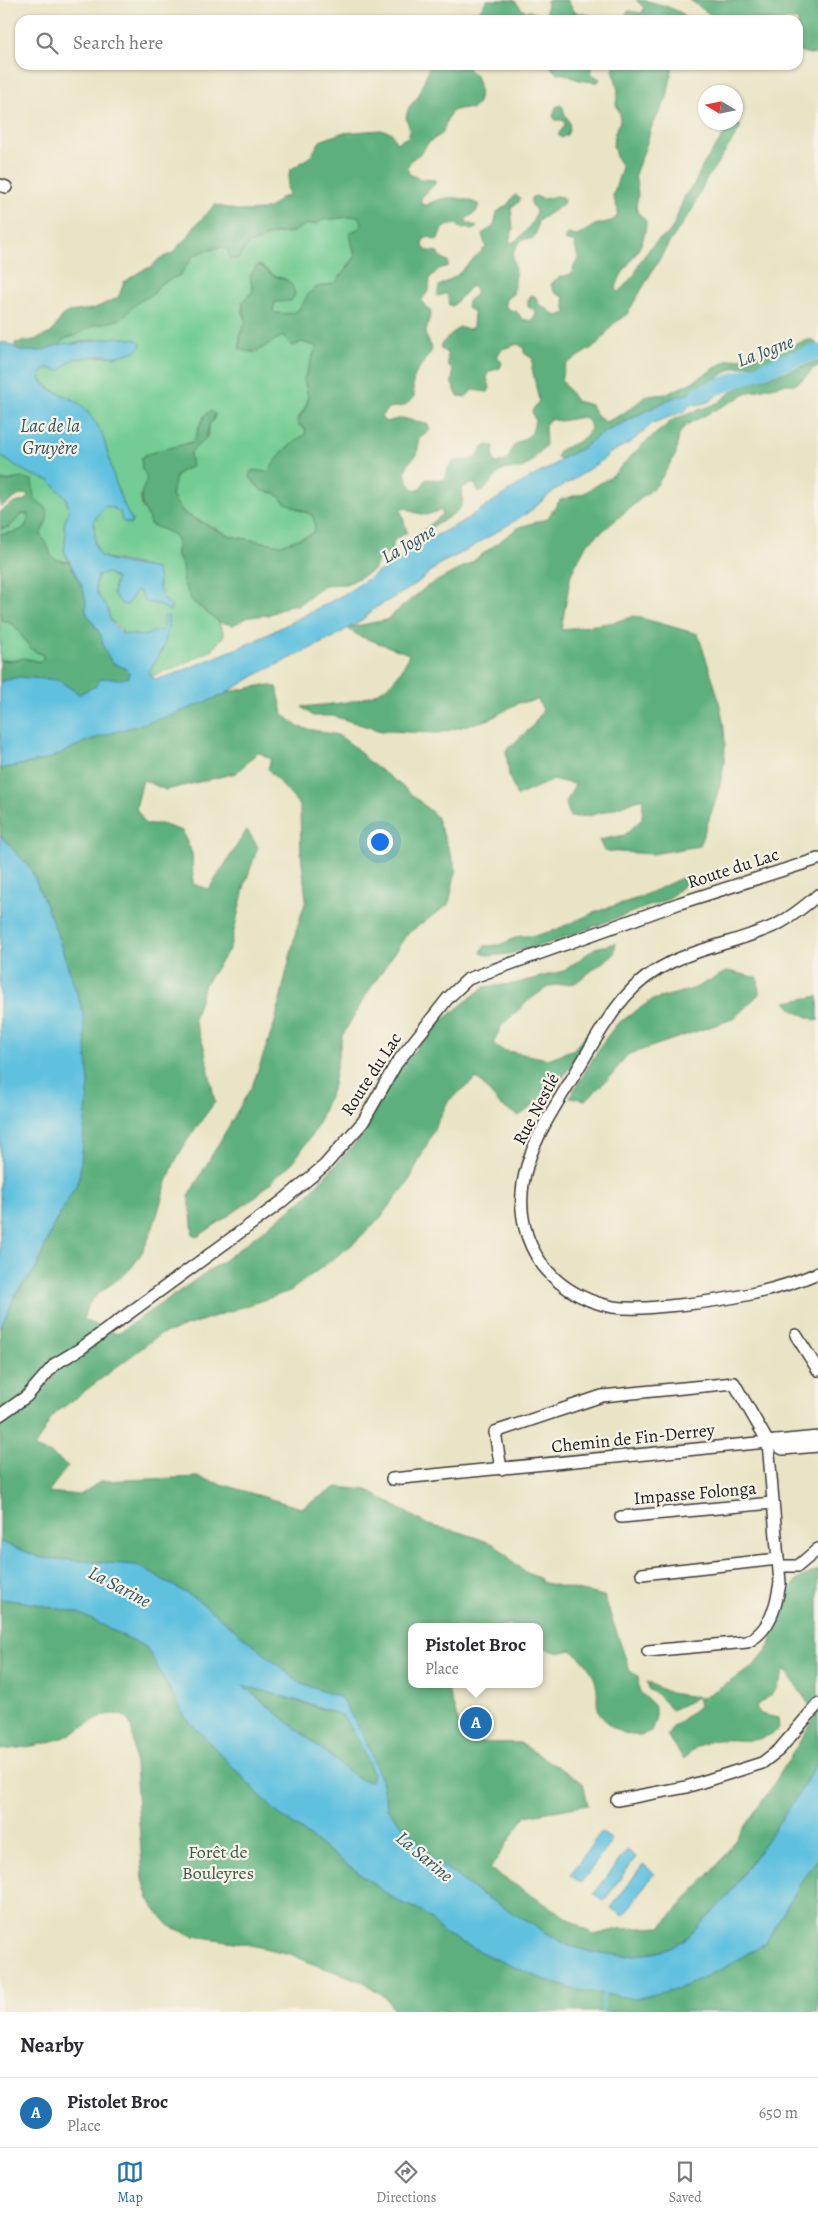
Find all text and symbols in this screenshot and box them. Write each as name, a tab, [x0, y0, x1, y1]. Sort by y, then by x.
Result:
search box	[15, 15, 803, 70]
icon: search	[33, 29, 61, 57]
text: Search here	[73, 30, 163, 56]
north arrow	[698, 85, 743, 130]
water label: La Jogne	[733, 329, 798, 373]
water label: Lac de la Gruyère	[20, 413, 80, 461]
water label: La Jogne	[377, 518, 441, 570]
your location	[367, 829, 393, 855]
street label: Route du Lac	[684, 842, 782, 894]
street label: Route du Lac	[335, 1028, 407, 1120]
street label: Rue Nestlé	[507, 1069, 565, 1149]
street label: Chemin de Fin-Derrey	[550, 1417, 717, 1459]
street label: Impasse Folonga	[633, 1476, 758, 1510]
water label: La Sarine	[84, 1560, 155, 1614]
popup	[408, 1623, 543, 1688]
text: Pistolet Broc	[425, 1632, 526, 1658]
text: Place	[425, 1658, 459, 1680]
pin: A	[460, 1704, 492, 1742]
water label: La Sarine	[390, 1825, 459, 1888]
park label: Forêt de Bouleyres	[182, 1840, 254, 1885]
text: Nearby	[20, 2031, 83, 2059]
text: Pistolet Broc	[67, 2089, 168, 2115]
text: A	[31, 2102, 41, 2124]
text: 650 m	[759, 2102, 798, 2124]
text: Place	[67, 2115, 101, 2137]
tab: Map	[116, 2158, 144, 2207]
tab: Directions	[376, 2158, 436, 2207]
tab: Saved	[669, 2158, 702, 2207]

